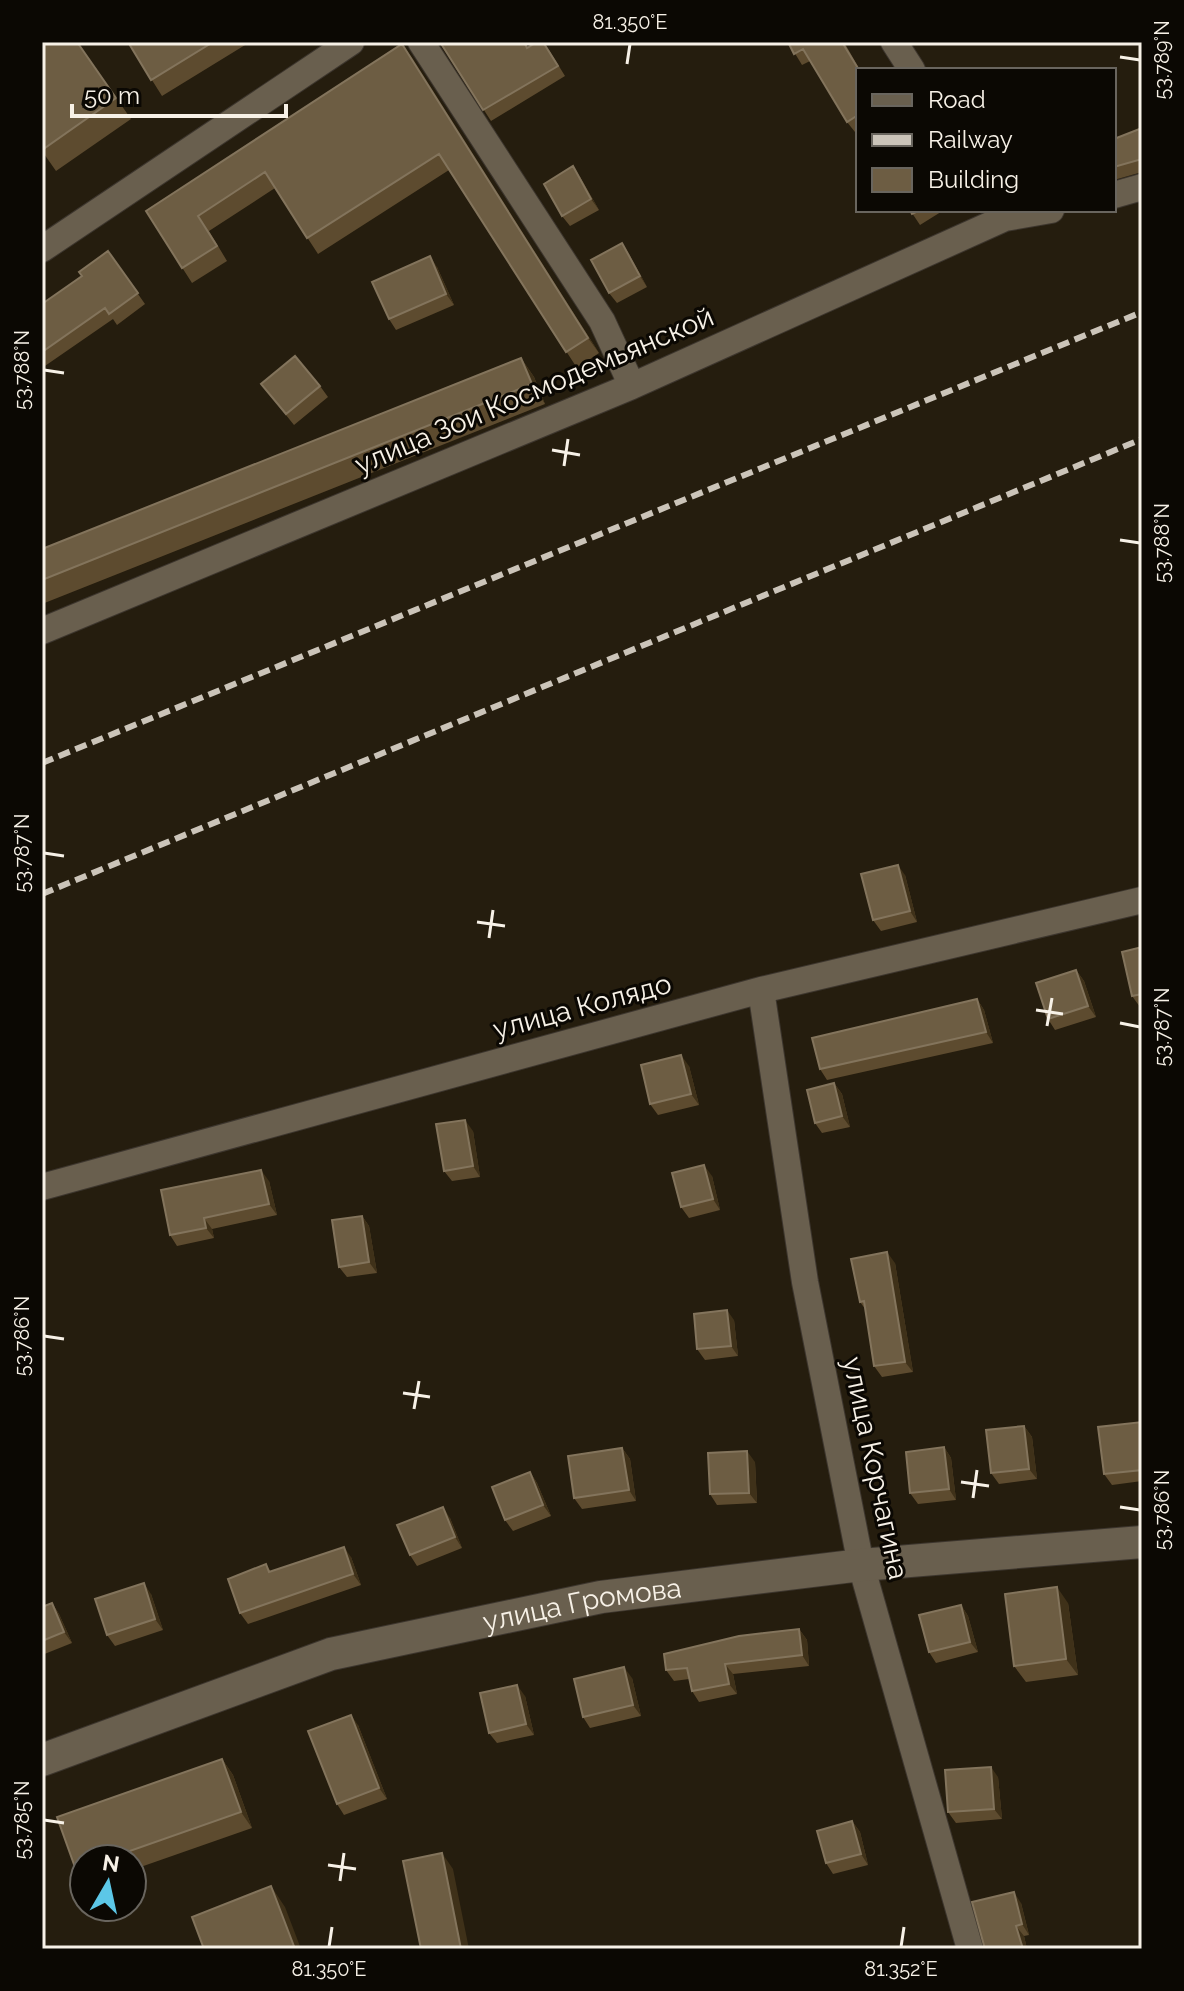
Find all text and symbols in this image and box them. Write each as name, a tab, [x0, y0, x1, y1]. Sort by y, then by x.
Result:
text: 81.350°E	[592, 10, 668, 34]
text: 53.789°N	[1150, 20, 1174, 100]
scale bar	[72, 68, 286, 118]
legend	[856, 68, 1116, 212]
text: 50 m	[84, 81, 140, 110]
text: Road	[928, 85, 986, 114]
text: Railway	[928, 125, 1013, 154]
text: Building	[928, 165, 1019, 194]
street label: улица Зои Космодемьянской	[350, 300, 719, 481]
text: 53.788°N	[10, 330, 34, 410]
text: 53.788°N	[1150, 503, 1174, 583]
text: 53.787°N	[10, 814, 34, 892]
street label: улица Колядо	[489, 967, 675, 1046]
text: 53.787°N	[1150, 988, 1174, 1066]
text: 53.786°N	[10, 1296, 34, 1376]
street label: улица Корчагина	[836, 1354, 915, 1582]
text: 53.786°N	[1150, 1470, 1174, 1550]
street label: улица Громова	[480, 1571, 683, 1639]
text: 53.785°N	[10, 1780, 34, 1860]
north arrow	[68, 1843, 148, 1923]
text: N	[101, 1849, 121, 1877]
text: 81.350°E	[291, 1957, 367, 1981]
text: 81.352°E	[864, 1957, 938, 1981]

